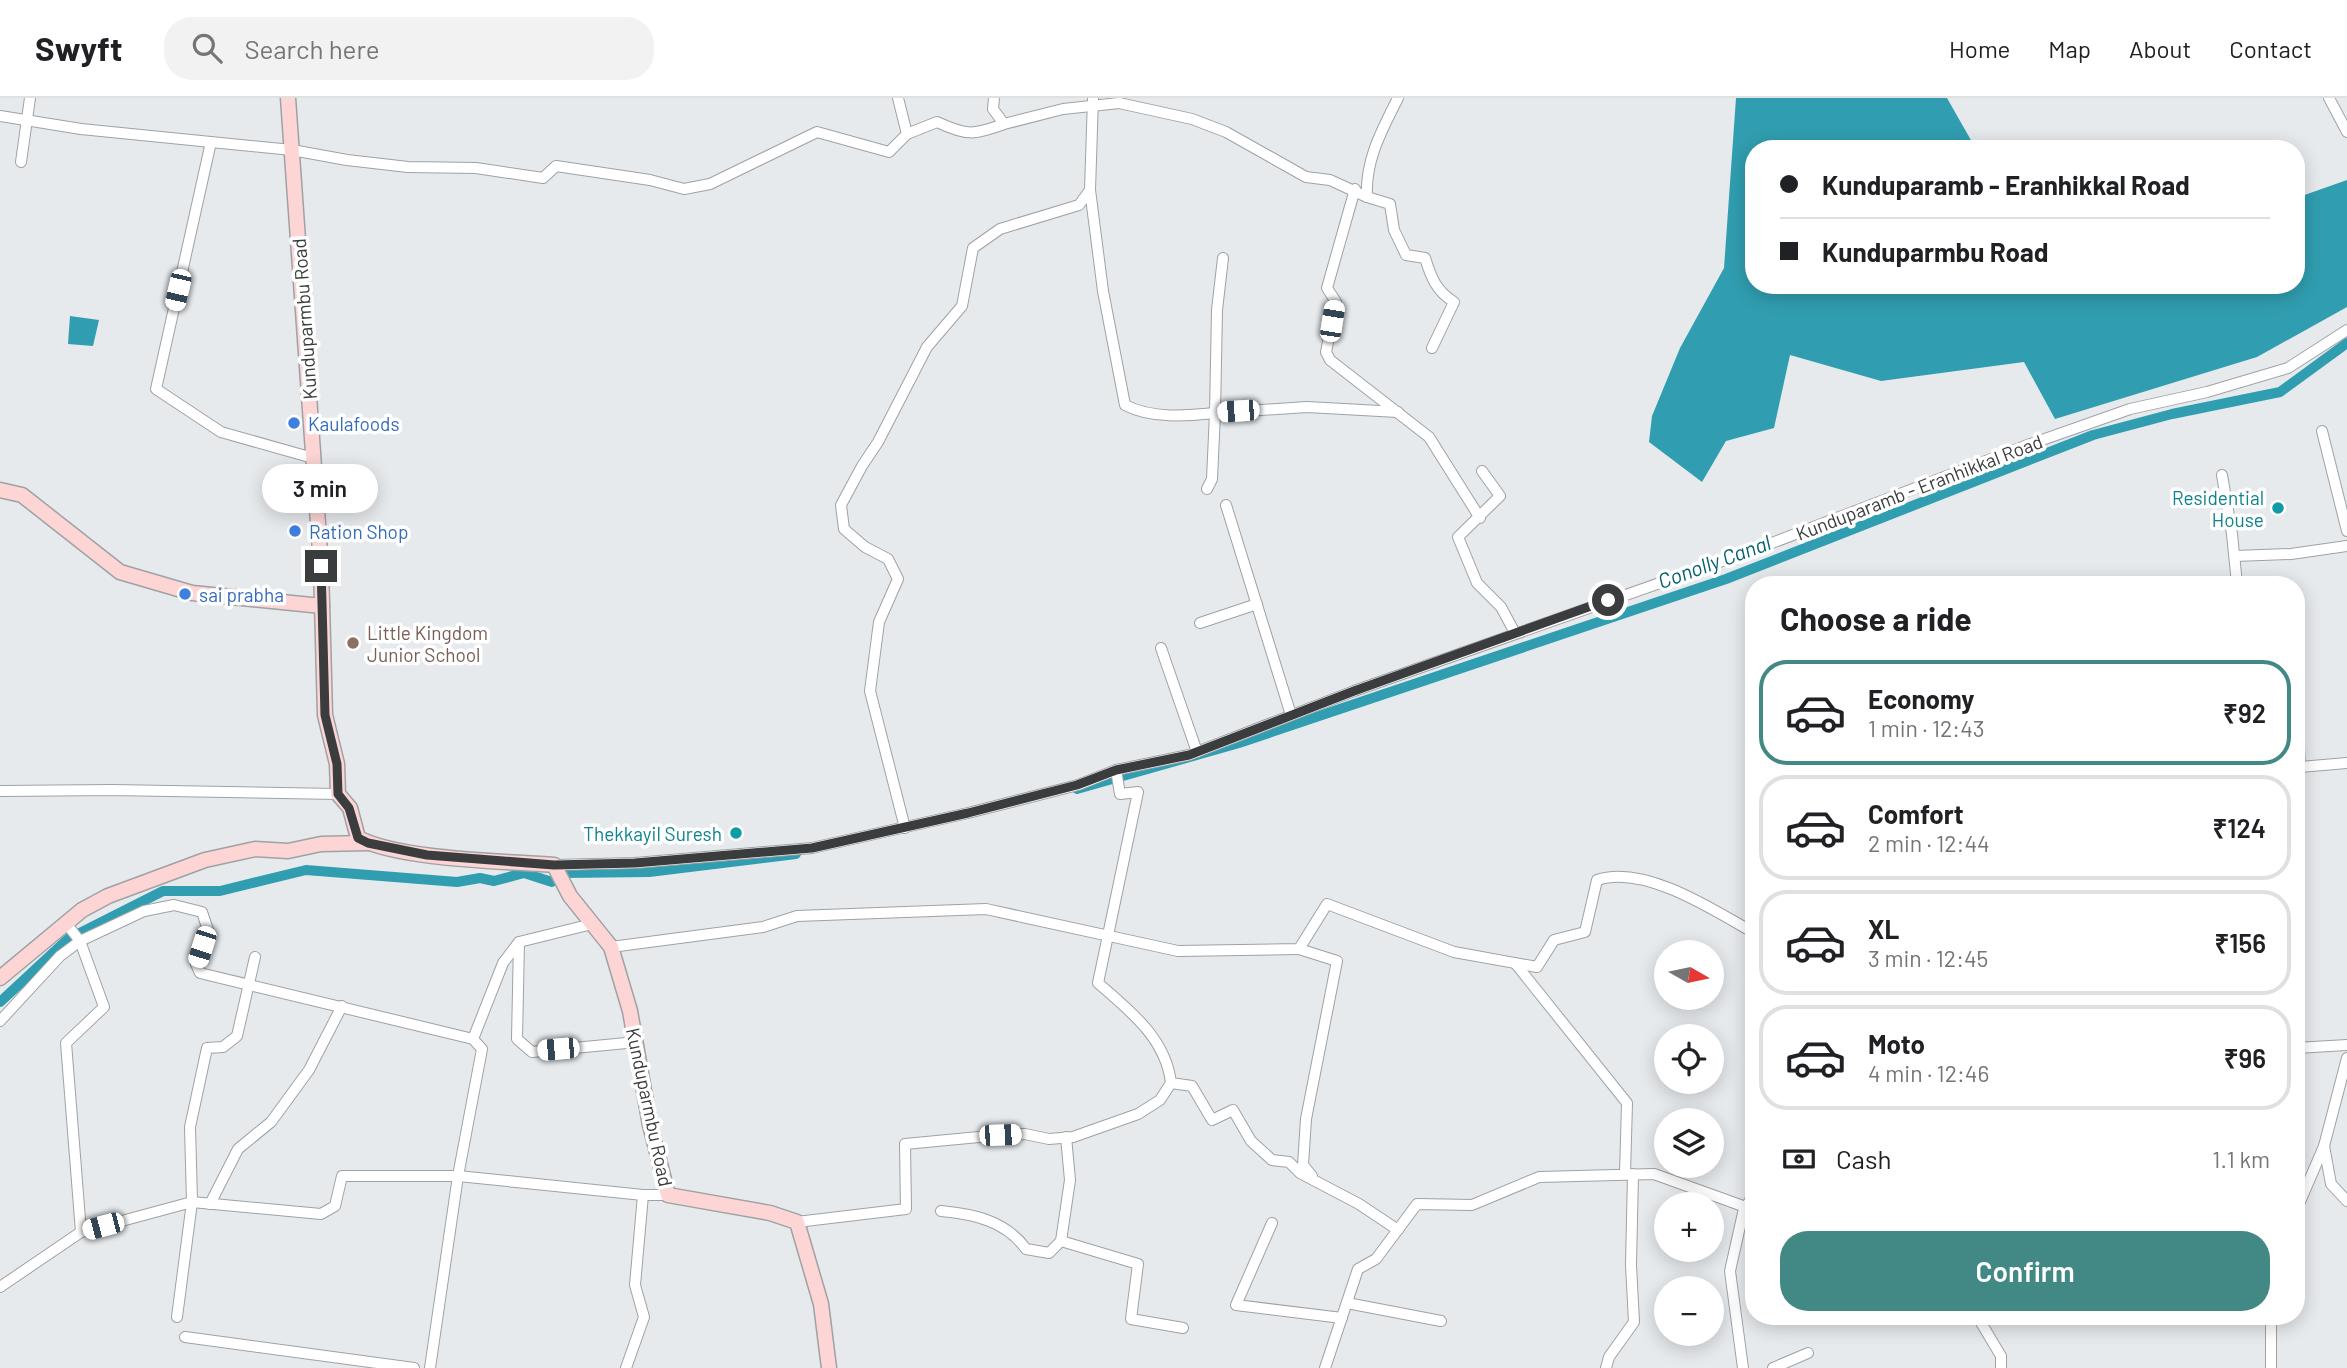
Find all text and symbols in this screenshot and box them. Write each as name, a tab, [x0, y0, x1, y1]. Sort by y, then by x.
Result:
search box	[164, 17, 654, 80]
text: Swyft	[35, 28, 122, 68]
icon: search	[188, 29, 226, 67]
text: Search here	[244, 33, 380, 64]
text: Home	[1949, 34, 2010, 63]
text: Map	[2048, 34, 2091, 63]
text: About	[2129, 34, 2191, 63]
text: Contact	[2229, 34, 2312, 63]
text: Kunduparamb - Eranhikkal Road	[1822, 169, 2190, 200]
text: Kunduparmbu Road	[1822, 236, 2048, 267]
street label: Kunduparmbu Road	[287, 238, 321, 400]
car	[164, 267, 193, 313]
car	[1319, 299, 1346, 343]
car	[1217, 399, 1260, 423]
place label: Kaulafoods	[308, 412, 400, 435]
marker: Kaulafoods	[286, 415, 302, 431]
street label: Kunduparamb - Eranhikkal Road	[1792, 429, 2046, 545]
callout: 3 min	[263, 464, 379, 514]
text: 3 min	[293, 474, 347, 502]
place label: Residential House	[2172, 486, 2264, 531]
marker: Residential House	[2270, 500, 2286, 516]
place label: Ration Shop	[309, 520, 408, 543]
marker: Ration Shop	[287, 523, 303, 539]
water label: Conolly Canal	[1654, 529, 1774, 593]
route end	[305, 550, 337, 582]
place label: sai prabha	[199, 583, 284, 606]
route start	[1592, 584, 1624, 616]
marker: sai prabha	[177, 586, 193, 602]
text: Choose a ride	[1780, 599, 1972, 637]
place label: Little Kingdom Junior School	[367, 621, 488, 666]
marker: Little Kingdom Junior School	[345, 635, 361, 651]
icon: car	[1784, 681, 1847, 744]
text: Economy	[1868, 683, 1974, 714]
text: ₹92	[2223, 697, 2266, 728]
text: 1 min · 12:43	[1868, 714, 1985, 742]
icon: car	[1784, 796, 1847, 859]
text: Comfort	[1868, 798, 1964, 829]
text: ₹124	[2212, 812, 2266, 843]
place label: Thekkayil Suresh	[583, 822, 722, 845]
marker: Thekkayil Suresh	[728, 825, 744, 841]
text: 2 min · 12:44	[1868, 829, 1990, 857]
icon: car	[1784, 911, 1847, 974]
text: XL	[1868, 913, 1899, 944]
car	[186, 924, 219, 970]
text: ₹156	[2214, 927, 2266, 958]
north arrow	[1654, 940, 1724, 1010]
map controls	[1654, 940, 1724, 1346]
text: 3 min · 12:45	[1868, 944, 1988, 972]
button: locate	[1654, 1024, 1724, 1094]
street label: Kunduparmbu Road	[622, 1026, 678, 1188]
icon: car	[1784, 1026, 1847, 1089]
text: Moto	[1868, 1028, 1925, 1059]
car	[537, 1037, 580, 1061]
text: ₹96	[2224, 1042, 2266, 1073]
text: 4 min · 12:46	[1868, 1059, 1989, 1087]
button: layers	[1654, 1108, 1724, 1178]
car	[979, 1124, 1022, 1146]
icon: cash	[1780, 1140, 1818, 1178]
text: Cash	[1836, 1143, 1891, 1174]
text: 1.1 km	[2212, 1145, 2270, 1173]
button: +	[1654, 1192, 1724, 1262]
car	[80, 1210, 127, 1242]
button: Confirm	[1780, 1231, 2270, 1311]
button: −	[1654, 1276, 1724, 1346]

